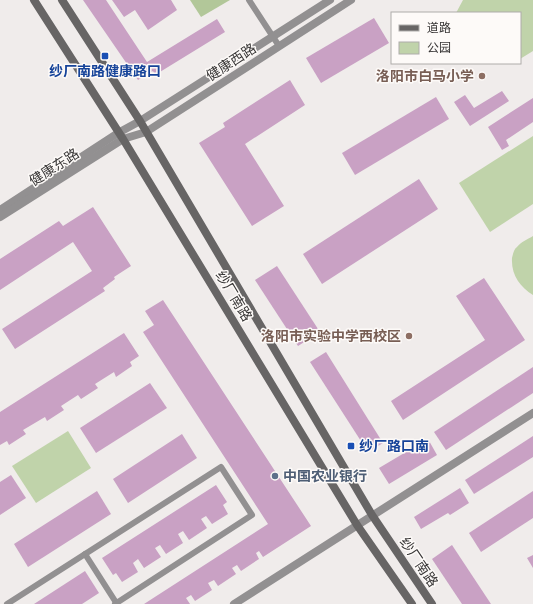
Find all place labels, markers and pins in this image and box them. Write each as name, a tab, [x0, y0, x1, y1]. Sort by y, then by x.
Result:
marker: 纱厂南路健康路口	[100, 51, 110, 61]
place label: 纱厂南路健康路口	[49, 63, 161, 80]
place label: 洛阳市白马小学	[376, 68, 474, 85]
marker: 洛阳市白马小学	[477, 71, 487, 81]
place label: 洛阳市实验中学西校区	[261, 328, 401, 345]
marker: 洛阳市实验中学西校区	[404, 331, 414, 341]
place label: 纱厂路口南	[359, 438, 429, 455]
marker: 纱厂路口南	[346, 441, 356, 451]
place label: 中国农业银行	[283, 468, 367, 485]
marker: 中国农业银行	[270, 471, 280, 481]

